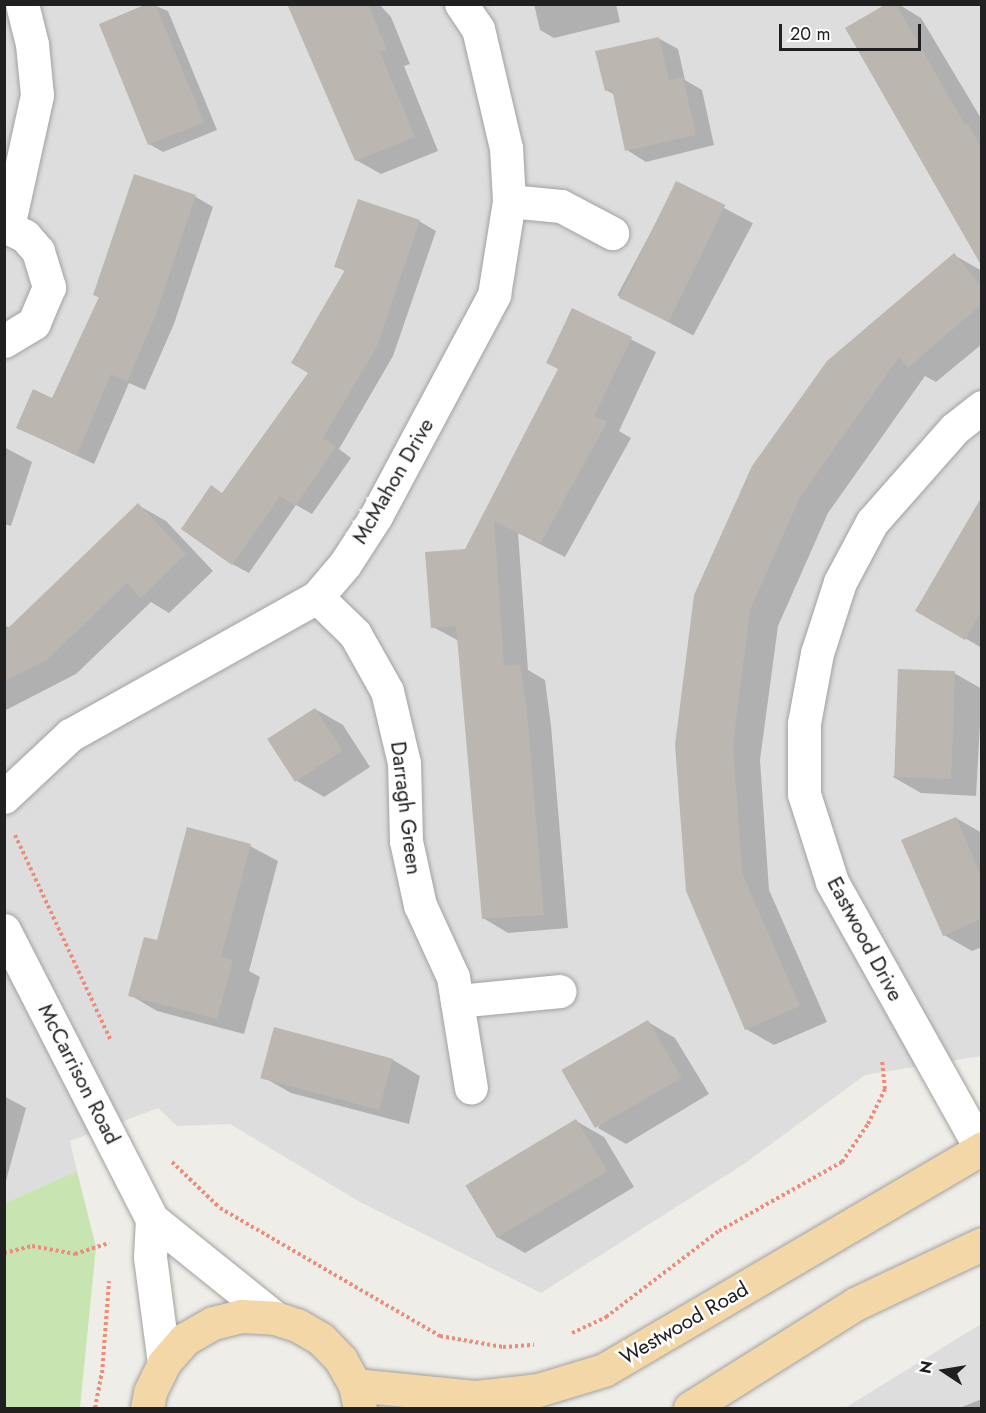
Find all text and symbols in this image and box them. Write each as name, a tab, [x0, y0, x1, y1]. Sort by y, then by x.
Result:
scale bar	[782, 12, 924, 50]
text: 20 m	[790, 21, 830, 47]
street label: McMahon Drive	[347, 414, 439, 548]
street label: Darragh Green	[385, 740, 427, 876]
street label: Eastwood Drive	[822, 873, 908, 1005]
street label: McCarrison Road	[33, 1000, 125, 1148]
street label: Westwood Road	[615, 1276, 753, 1370]
north arrow	[914, 1341, 974, 1401]
text: N	[913, 1359, 938, 1376]

